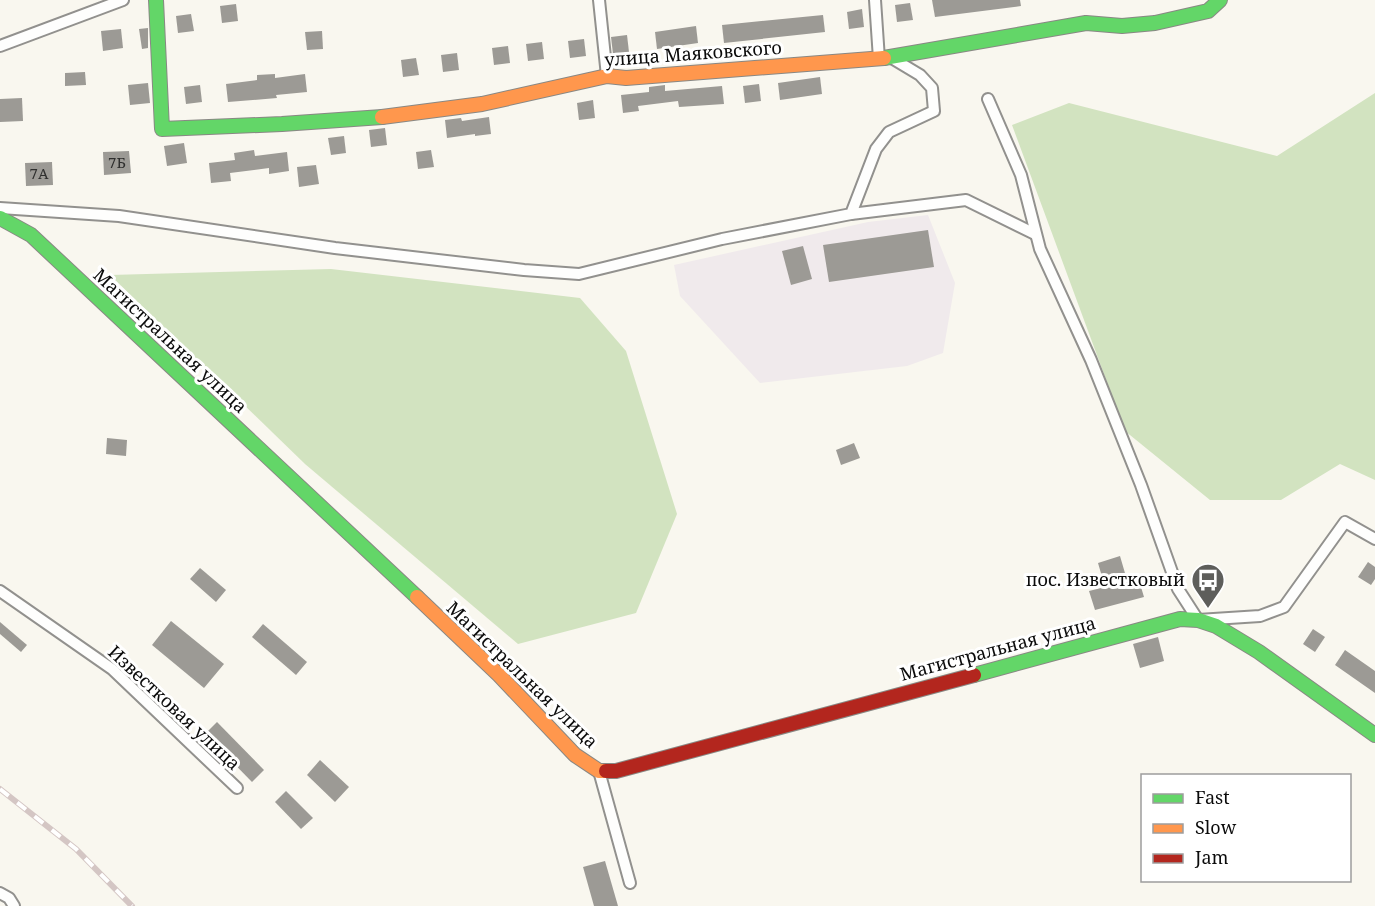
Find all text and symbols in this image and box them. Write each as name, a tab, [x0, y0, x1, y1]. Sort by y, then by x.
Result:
street label: улица Маяковского	[603, 35, 782, 71]
house number: 7Б	[108, 152, 126, 172]
house number: 7А	[30, 163, 49, 183]
street label: Магистральная улица	[89, 263, 253, 418]
bus stop icon: пос. Известковый	[1190, 562, 1226, 609]
place label: пос. Известковый	[1026, 567, 1185, 591]
street label: Магистральная улица	[442, 596, 604, 753]
street label: Магистральная улица	[897, 610, 1098, 686]
street label: Известковая улица	[103, 640, 246, 775]
legend	[1141, 774, 1351, 882]
text: Fast	[1195, 785, 1230, 809]
text: Slow	[1195, 815, 1237, 839]
text: Jam	[1194, 845, 1229, 869]

